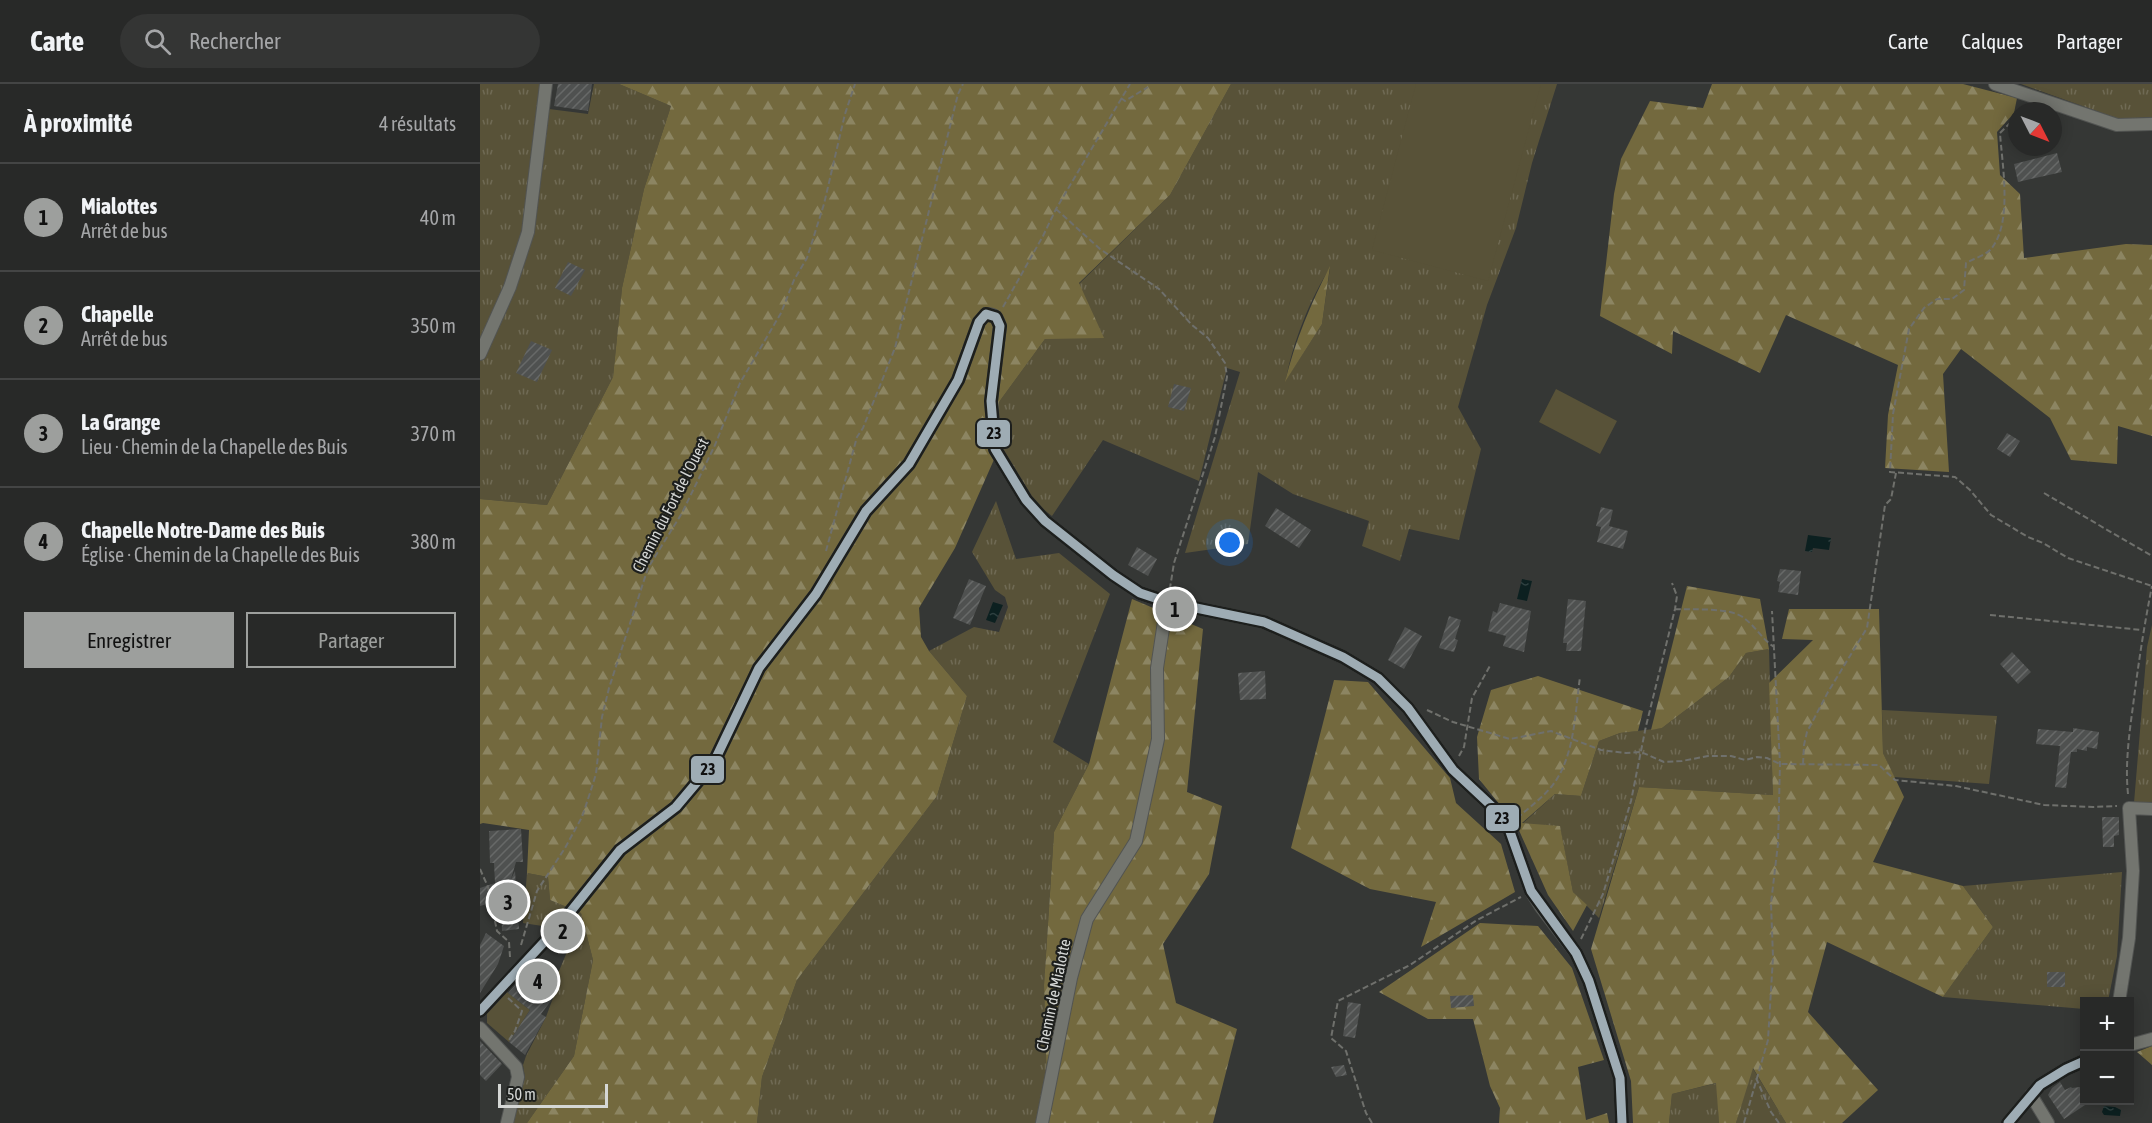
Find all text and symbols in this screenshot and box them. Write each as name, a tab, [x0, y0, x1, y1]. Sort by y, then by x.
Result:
search box	[120, 14, 540, 68]
text: Carte	[30, 25, 84, 57]
icon: search	[141, 25, 174, 58]
text: Rechercher	[189, 28, 281, 54]
text: Carte	[1888, 29, 1929, 53]
text: Calques	[1962, 29, 2023, 53]
text: Partager	[2056, 29, 2122, 53]
north arrow	[2008, 102, 2062, 156]
text: À proximité	[24, 108, 132, 138]
text: 4 résultats	[379, 112, 456, 135]
text: Mialottes	[81, 193, 157, 219]
text: 1	[39, 206, 48, 229]
text: 40 m	[420, 206, 456, 229]
text: Arrêt de bus	[81, 219, 168, 242]
text: Chapelle	[81, 301, 154, 327]
text: 2	[39, 314, 48, 337]
text: 350 m	[411, 314, 456, 337]
text: Arrêt de bus	[81, 327, 168, 350]
text: La Grange	[81, 409, 160, 435]
line badge: 23	[976, 419, 1011, 448]
text: 3	[39, 422, 48, 445]
text: 370 m	[411, 422, 456, 445]
text: 23	[986, 424, 1002, 442]
street label: Chemin du Fort de l'Ouest	[628, 434, 712, 575]
text: Lieu · Chemin de la Chapelle des Buis	[81, 435, 348, 458]
text: Chapelle Notre-Dame des Buis	[81, 517, 325, 543]
your location	[1215, 528, 1244, 557]
text: 4	[39, 530, 48, 553]
text: 380 m	[411, 530, 456, 553]
text: Église · Chemin de la Chapelle des Buis	[81, 543, 360, 566]
pin: 1	[1156, 586, 1194, 632]
button: Enregistrer	[24, 612, 234, 668]
button: Partager	[246, 612, 456, 668]
line badge: 23	[690, 755, 725, 784]
text: 23	[700, 760, 716, 778]
line badge: 23	[1485, 804, 1520, 832]
text: 23	[1494, 809, 1510, 827]
pin: 3	[489, 880, 528, 924]
pin: 2	[544, 908, 583, 954]
street label: Chemin de Mialotte	[1032, 937, 1074, 1053]
pin: 4	[518, 958, 558, 1004]
map controls	[2080, 997, 2134, 1105]
button: +	[2080, 997, 2134, 1051]
button: −	[2080, 1051, 2134, 1105]
scale bar	[498, 1081, 608, 1108]
text: 50 m	[507, 1085, 536, 1103]

